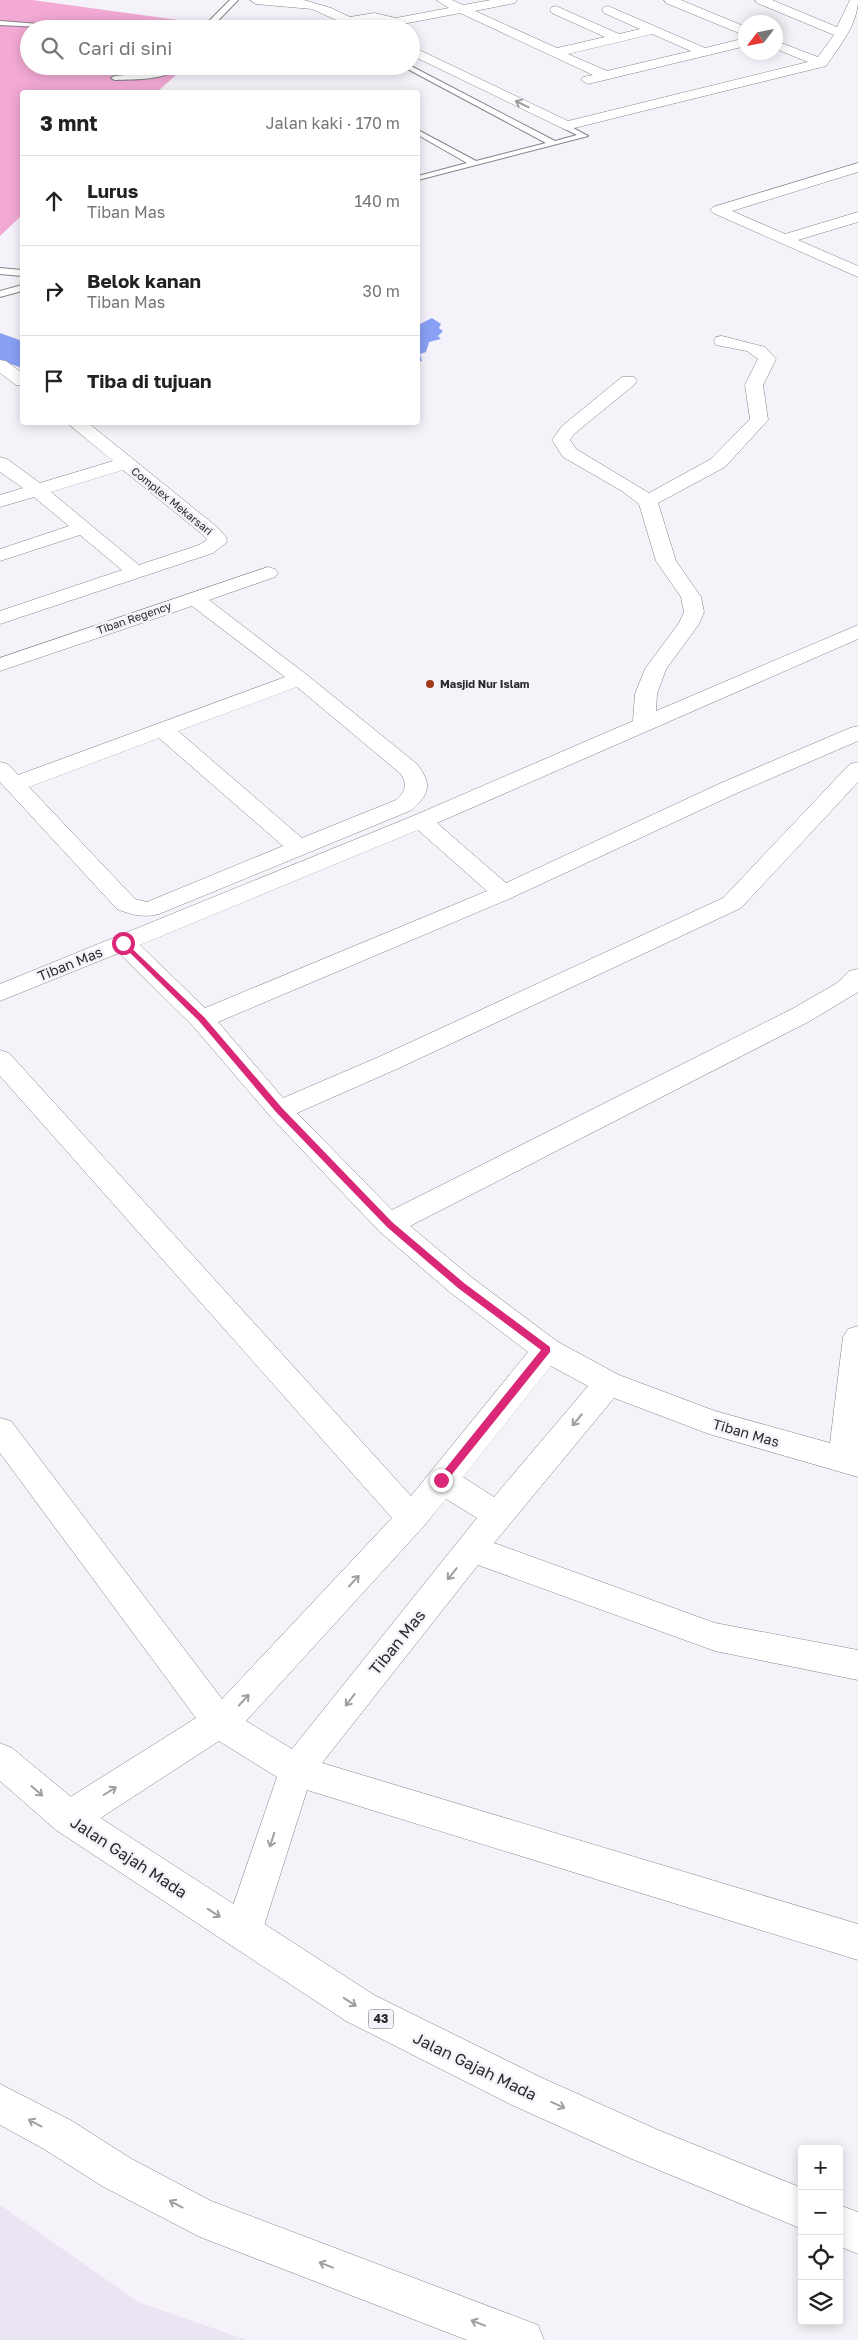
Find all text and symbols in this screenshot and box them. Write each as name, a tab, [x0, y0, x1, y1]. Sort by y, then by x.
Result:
north arrow	[738, 15, 783, 60]
search box	[20, 20, 420, 75]
icon: search	[38, 34, 66, 62]
text: Cari di sini	[78, 36, 172, 59]
one-way arrow	[515, 99, 530, 109]
text: 3 mnt	[40, 110, 98, 136]
text: Jalan kaki · 170 m	[266, 113, 400, 133]
text: Lurus	[87, 179, 138, 202]
icon: ahead	[40, 187, 68, 215]
text: 140 m	[354, 191, 400, 211]
text: Tiban Mas	[87, 202, 165, 222]
text: Belok kanan	[87, 269, 201, 292]
icon: right	[40, 277, 68, 305]
text: 30 m	[363, 281, 400, 301]
text: Tiban Mas	[87, 292, 165, 312]
icon: arrive	[40, 367, 68, 395]
text: Tiba di tujuan	[87, 369, 212, 392]
street label: Complex Mekarsari	[129, 464, 216, 537]
street label: Tiban Regency	[95, 599, 173, 636]
place label: Masjid Nur Islam	[440, 677, 530, 690]
marker: Masjid Nur Islam	[424, 678, 436, 690]
route start	[112, 932, 135, 955]
street label: Tiban Mas	[35, 943, 105, 984]
one-way arrow	[571, 1413, 582, 1426]
street label: Tiban Mas	[711, 1415, 781, 1450]
route end	[430, 1469, 453, 1492]
one-way arrow	[447, 1567, 458, 1580]
one-way arrow	[348, 1575, 360, 1587]
street label: Tiban Mas	[365, 1605, 429, 1679]
one-way arrow	[345, 1693, 356, 1706]
one-way arrow	[238, 1694, 250, 1707]
one-way arrow	[30, 1785, 43, 1796]
one-way arrow	[102, 1786, 116, 1796]
street label: Jalan Gajah Mada	[67, 1812, 191, 1902]
one-way arrow	[267, 1832, 276, 1848]
one-way arrow	[206, 1908, 220, 1918]
one-way arrow	[342, 1997, 356, 2007]
road number: 43	[368, 2010, 394, 2028]
street label: Jalan Gajah Mada	[410, 2027, 540, 2105]
one-way arrow	[550, 2101, 565, 2111]
one-way arrow	[28, 2118, 43, 2127]
map controls	[798, 2145, 843, 2325]
button: +	[798, 2145, 843, 2190]
button: −	[798, 2190, 843, 2235]
one-way arrow	[168, 2199, 183, 2209]
button: locate	[798, 2235, 843, 2280]
one-way arrow	[319, 2260, 334, 2269]
button: layers	[798, 2280, 843, 2325]
one-way arrow	[470, 2318, 485, 2327]

